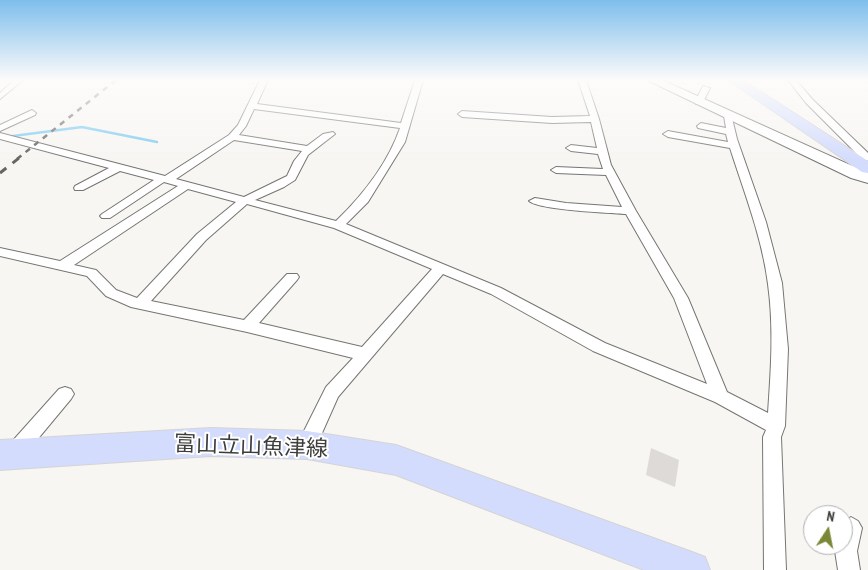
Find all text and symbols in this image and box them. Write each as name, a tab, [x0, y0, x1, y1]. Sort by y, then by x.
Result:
street label: 富山立山魚津線	[174, 431, 328, 463]
north arrow	[803, 505, 853, 555]
text: N	[825, 507, 836, 526]

